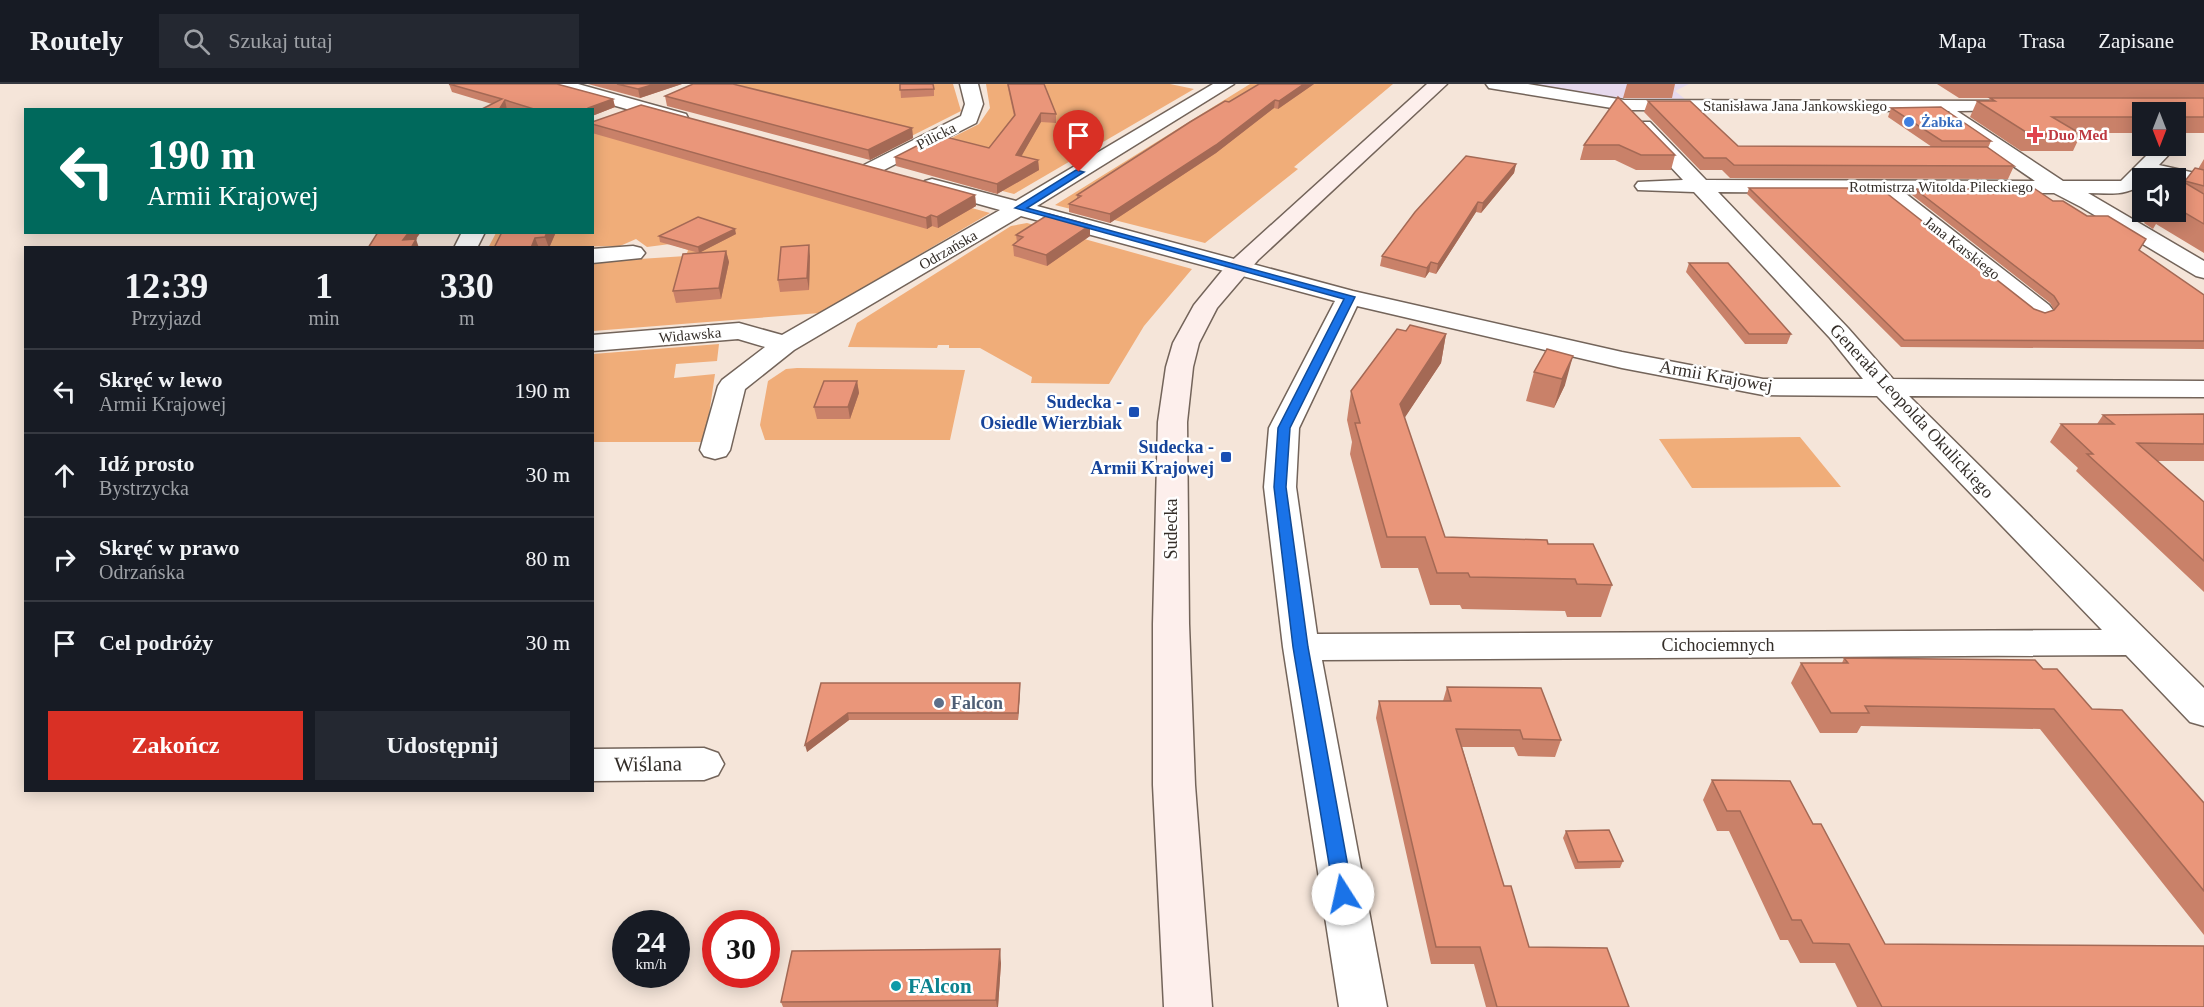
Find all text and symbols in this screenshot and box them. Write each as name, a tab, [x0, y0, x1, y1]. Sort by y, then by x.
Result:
search box	[159, 14, 579, 68]
text: Routely	[30, 25, 123, 56]
icon: search	[180, 25, 213, 58]
text: Szukaj tutaj	[228, 28, 333, 53]
text: Mapa	[1938, 29, 1986, 53]
text: Trasa	[2019, 29, 2065, 53]
text: Zapisane	[2098, 29, 2174, 53]
street label: Stanisława Jana Jankowskiego	[1703, 98, 1887, 114]
north arrow	[2132, 102, 2186, 156]
map controls	[2132, 102, 2186, 222]
pin	[1053, 110, 1104, 172]
place label: Żabka	[1921, 114, 1963, 130]
marker: Żabka	[1902, 115, 1916, 129]
street label: Pilicka	[914, 119, 958, 153]
icon: arrive	[1062, 119, 1095, 152]
marker: Duo Med	[2026, 126, 2044, 144]
place label: Duo Med	[2048, 127, 2108, 143]
icon: left	[48, 132, 126, 210]
text: 190 m	[147, 132, 256, 178]
button: sound	[2132, 168, 2186, 222]
street label: Rotmistrza Witolda Pileckiego	[1849, 179, 2033, 195]
text: Armii Krajowej	[147, 181, 319, 211]
street label: Jana Karskiego	[1921, 213, 2003, 283]
street label: Odrzańska	[916, 227, 980, 273]
text: 12:39	[124, 266, 208, 306]
text: 1	[315, 266, 333, 306]
text: 330	[440, 266, 494, 306]
text: Przyjazd	[131, 307, 201, 329]
text: min	[308, 307, 340, 329]
text: m	[459, 307, 475, 329]
street label: Generała Leopolda Okulickiego	[1826, 320, 1998, 502]
street label: Widawska	[658, 324, 722, 346]
street label: Armii Krajowej	[1658, 356, 1774, 396]
text: Skręć w lewo	[99, 367, 222, 392]
icon: left	[48, 375, 81, 408]
text: 190 m	[514, 378, 570, 403]
place label: Sudecka - Osiedle Wierzbiak	[980, 392, 1122, 433]
text: Armii Krajowej	[99, 393, 226, 415]
marker: Sudecka - Osiedle Wierzbiak	[1127, 405, 1141, 419]
place label: Sudecka - Armii Krajowej	[1091, 437, 1214, 478]
marker: Sudecka - Armii Krajowej	[1219, 450, 1233, 464]
text: Idź prosto	[99, 451, 195, 476]
icon: ahead	[48, 459, 81, 492]
text: 30 m	[525, 462, 570, 487]
text: Bystrzycka	[99, 477, 189, 499]
street label: Sudecka	[1161, 499, 1181, 559]
text: Skręć w prawo	[99, 535, 240, 560]
icon: right	[48, 543, 81, 576]
text: 80 m	[525, 546, 570, 571]
text: Odrzańska	[99, 561, 185, 583]
icon: arrive	[48, 627, 81, 660]
text: Cel podróży	[99, 630, 213, 655]
text: 30 m	[525, 630, 570, 655]
street label: Cichociemnych	[1662, 635, 1774, 655]
place label: Falcon	[951, 693, 1003, 713]
marker: Falcon	[932, 696, 946, 710]
button: Zakończ	[48, 711, 303, 780]
button: Udostępnij	[315, 711, 570, 780]
street label: Wiślana	[614, 751, 683, 777]
position arrow	[1311, 862, 1375, 926]
speed limit sign: 30	[702, 910, 780, 988]
text: 24	[636, 925, 666, 958]
text: km/h	[636, 956, 666, 972]
place label: FAlcon	[908, 974, 972, 998]
marker: FAlcon	[889, 979, 903, 993]

